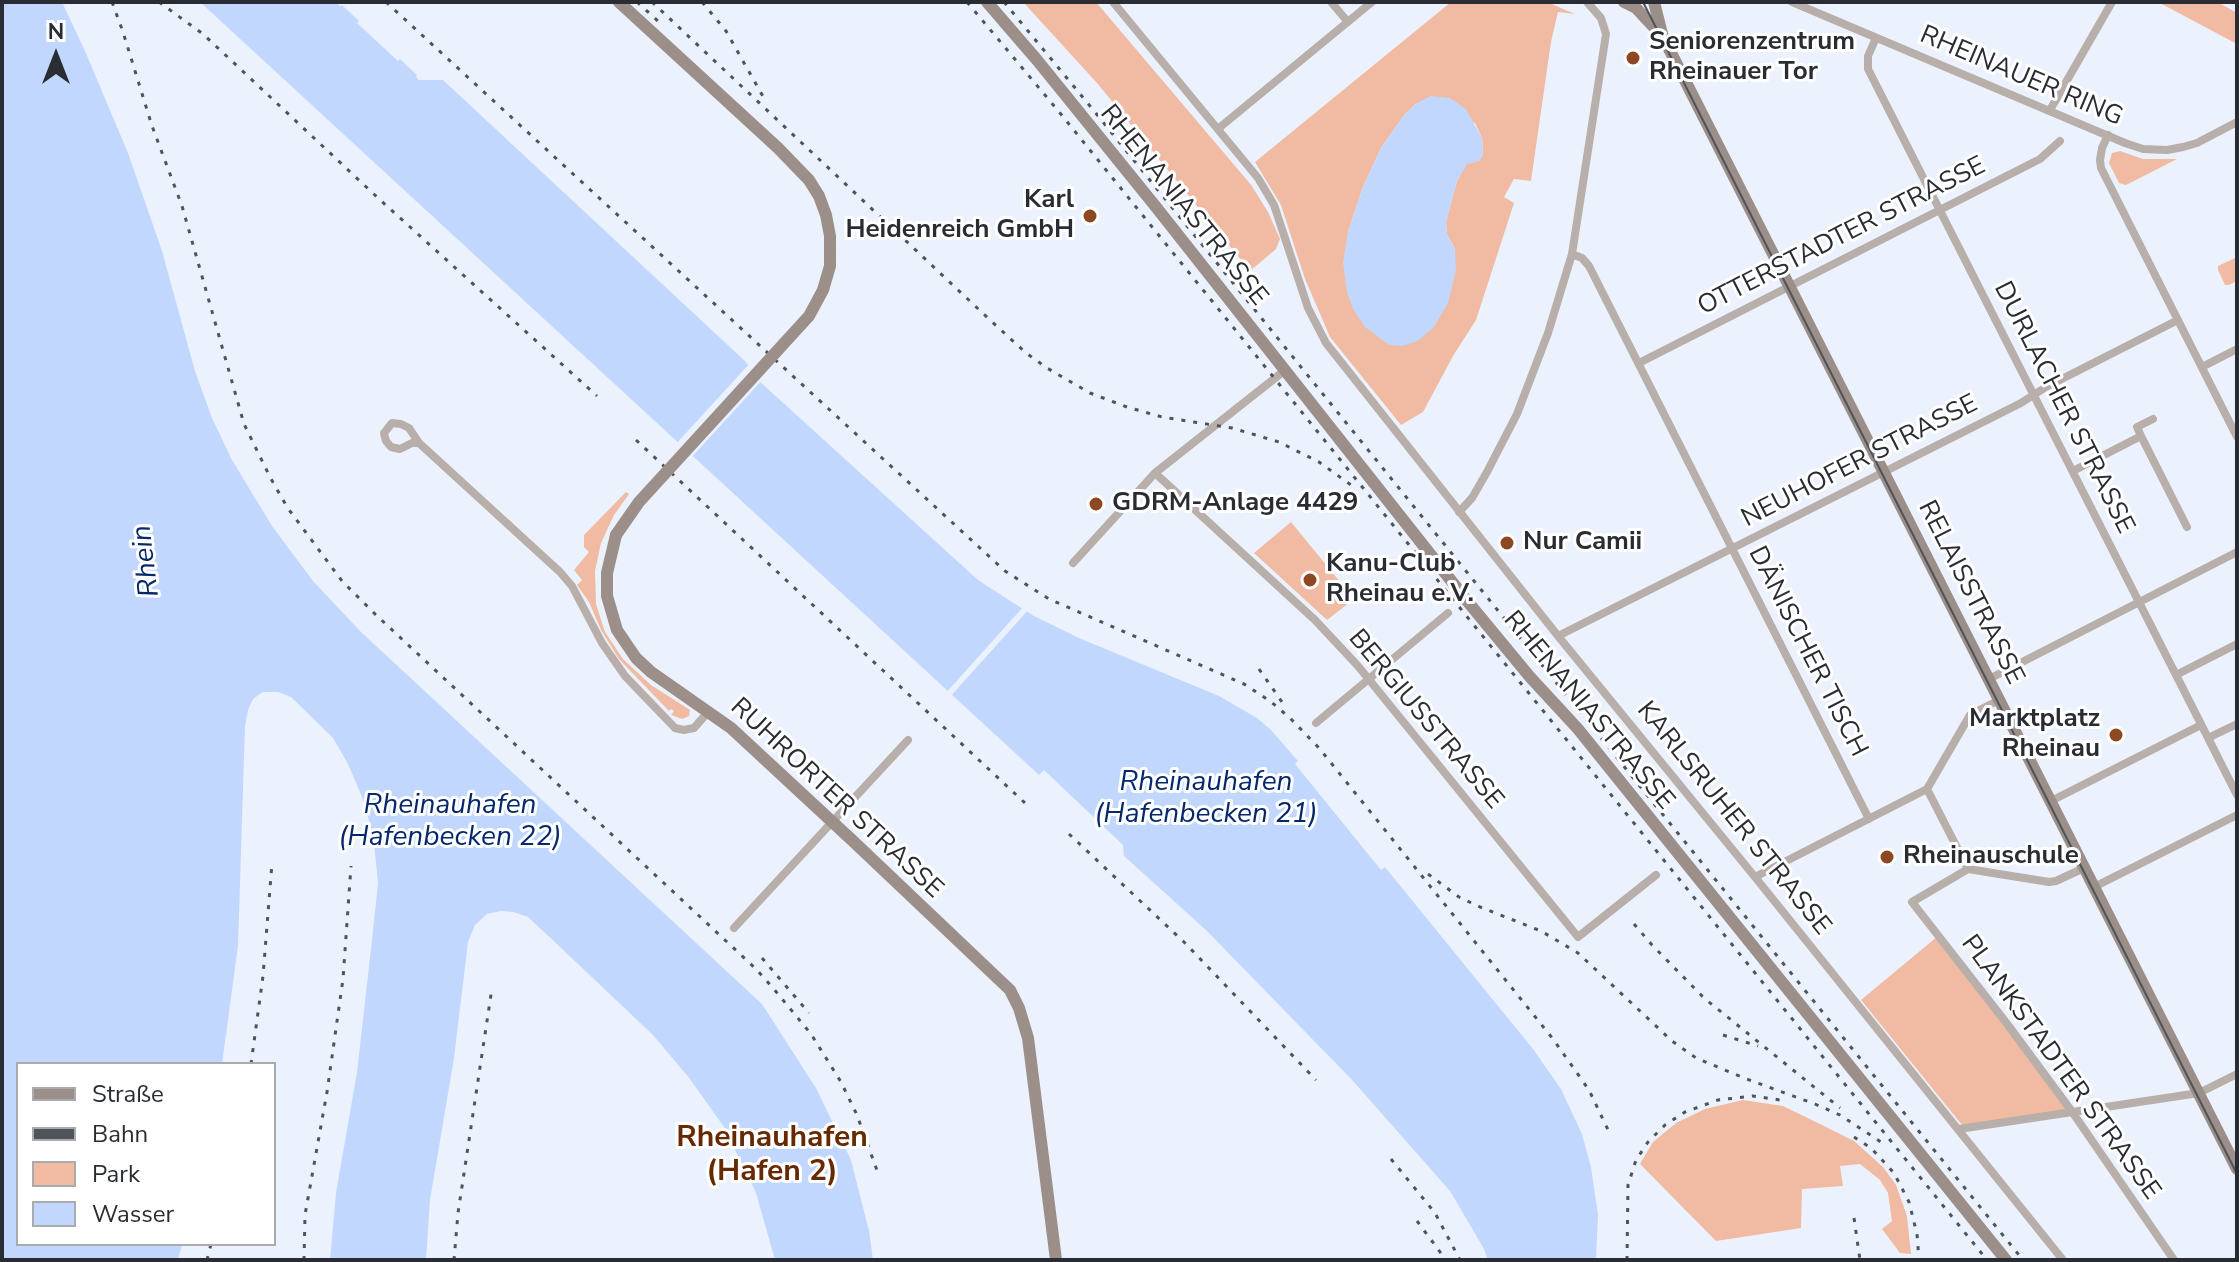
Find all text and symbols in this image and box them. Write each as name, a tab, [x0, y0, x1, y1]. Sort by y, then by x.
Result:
north arrow	[16, 16, 96, 96]
text: N	[48, 17, 64, 47]
street label: RHEINAUER RING	[1915, 20, 2127, 134]
place label: Seniorenzentrum Rheinauer Tor	[1649, 27, 1855, 88]
marker: Seniorenzentrum Rheinauer Tor	[1624, 49, 1642, 67]
street label: RHENANIASTRASSE	[1092, 99, 1274, 313]
street label: OTTERSTADTER STRASSE	[1693, 151, 1991, 323]
place label: Karl Heidenreich GmbH	[845, 185, 1074, 246]
marker: Karl Heidenreich GmbH	[1081, 207, 1099, 225]
street label: DURLACHER STRASSE	[1986, 277, 2140, 539]
street label: NEUHOFER STRASSE	[1737, 389, 1983, 535]
place label: GDRM-Anlage 4429	[1112, 488, 1358, 520]
marker: GDRM-Anlage 4429	[1087, 495, 1105, 513]
street label: RELAISSTRASSE	[1910, 496, 2030, 690]
water label: Rhein	[126, 523, 168, 599]
place label: Nur Camii	[1523, 527, 1642, 559]
marker: Nur Camii	[1498, 534, 1516, 552]
street label: DÄNISCHER TISCH	[1740, 542, 1874, 762]
place label: Kanu-Club Rheinau e.V.	[1326, 549, 1474, 610]
marker: Kanu-Club Rheinau e.V.	[1301, 571, 1319, 589]
street label: RHENANIASTRASSE	[1496, 605, 1680, 817]
street label: BERGIUSSTRASSE	[1341, 624, 1509, 816]
street label: RUHRORTER STRASSE	[723, 692, 949, 906]
street label: KARLSRUHER STRASSE	[1629, 696, 1837, 942]
place label: Marktplatz Rheinau	[1969, 704, 2100, 766]
marker: Marktplatz Rheinau	[2107, 726, 2125, 744]
water label: Rheinauhafen (Hafenbecken 21)	[1094, 766, 1318, 832]
water label: Rheinauhafen (Hafenbecken 22)	[338, 789, 562, 855]
place label: Rheinauschule	[1903, 841, 2079, 873]
marker: Rheinauschule	[1878, 848, 1896, 866]
street label: PLANKSTADTER STRASSE	[1954, 930, 2166, 1206]
legend	[16, 1062, 276, 1246]
text: Straße	[92, 1078, 164, 1110]
text: Bahn	[92, 1118, 148, 1150]
district label: Rheinauhafen (Hafen 2)	[676, 1121, 868, 1192]
text: Park	[92, 1158, 140, 1190]
text: Wasser	[92, 1198, 174, 1230]

